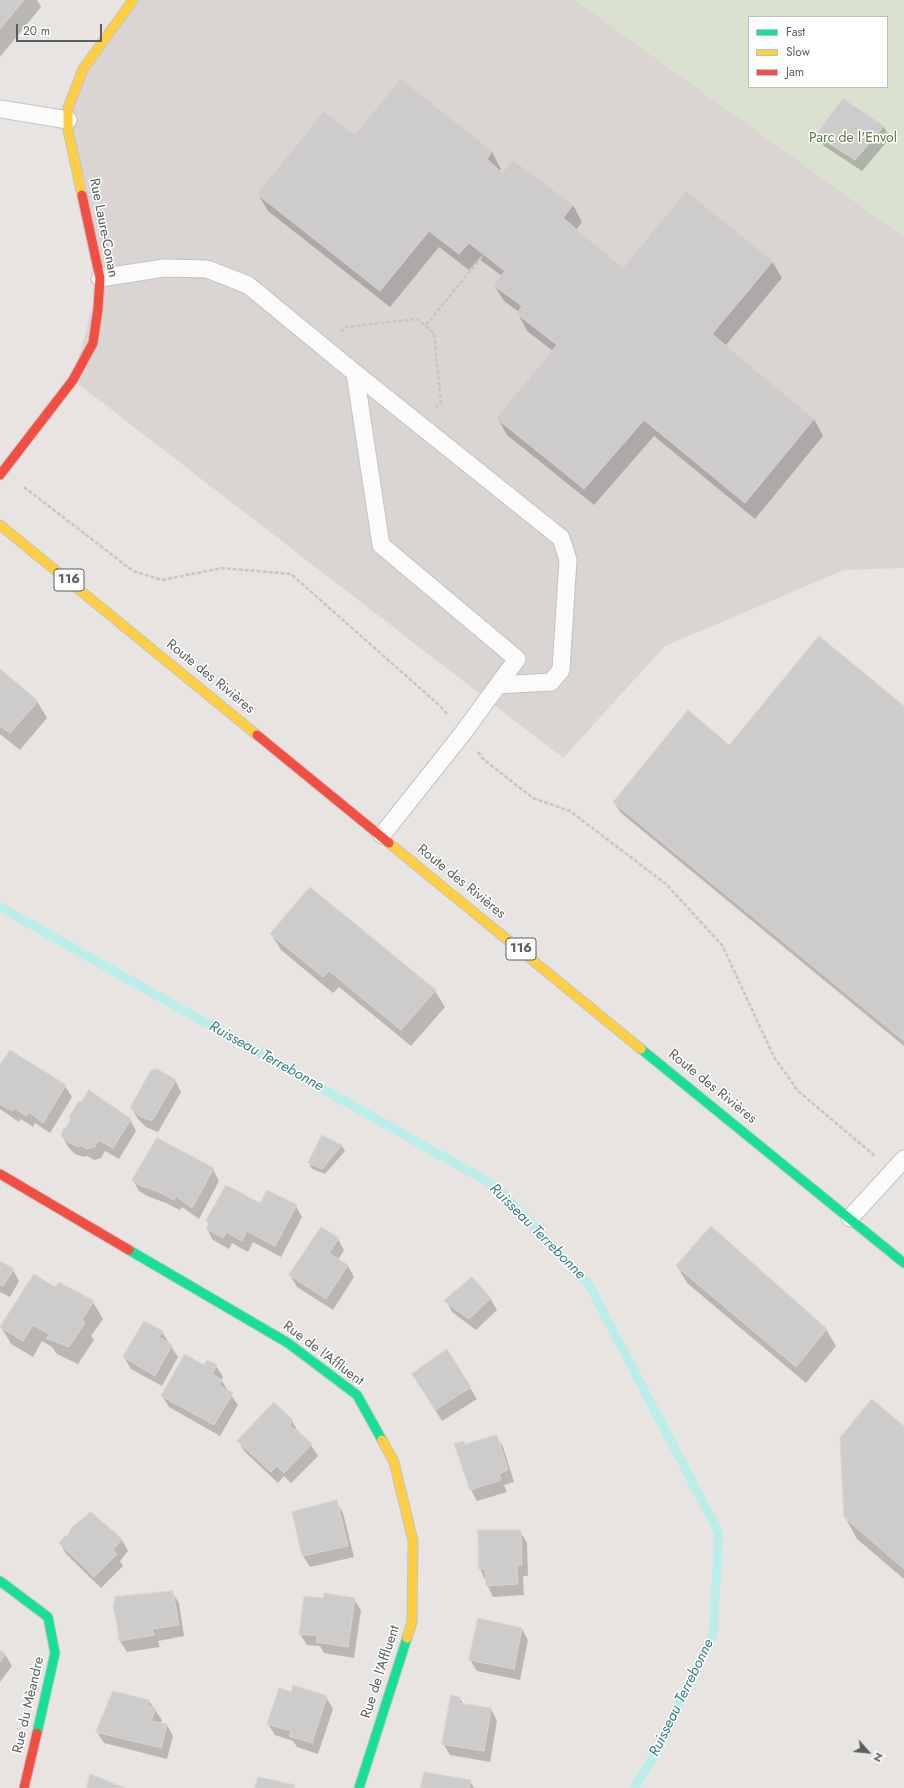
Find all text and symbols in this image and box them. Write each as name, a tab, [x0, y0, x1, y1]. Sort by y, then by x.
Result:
scale bar	[18, 16, 104, 42]
legend	[748, 16, 888, 88]
text: 20 m	[23, 22, 50, 40]
text: Fast	[786, 23, 805, 41]
text: Slow	[786, 43, 810, 61]
text: Jam	[786, 63, 804, 81]
park label: Parc de l'Envol	[809, 131, 897, 147]
street label: Rue Laure-Conan	[85, 177, 121, 279]
road number: 116	[54, 569, 84, 591]
street label: Route des Rivières	[163, 636, 257, 718]
street label: Route des Rivières	[414, 841, 508, 923]
road number: 116	[506, 938, 536, 960]
water label: Ruisseau Terrebonne	[206, 1018, 326, 1096]
street label: Route des Rivières	[665, 1046, 759, 1128]
water label: Ruisseau Terrebonne	[485, 1180, 589, 1284]
street label: Rue de l'Affluent	[279, 1318, 367, 1390]
street label: Rue de l'Affluent	[358, 1623, 404, 1721]
water label: Ruisseau Terrebonne	[646, 1636, 718, 1760]
street label: Rue du Mèandre	[10, 1655, 48, 1755]
north arrow	[848, 1732, 888, 1772]
text: N	[870, 1750, 888, 1765]

